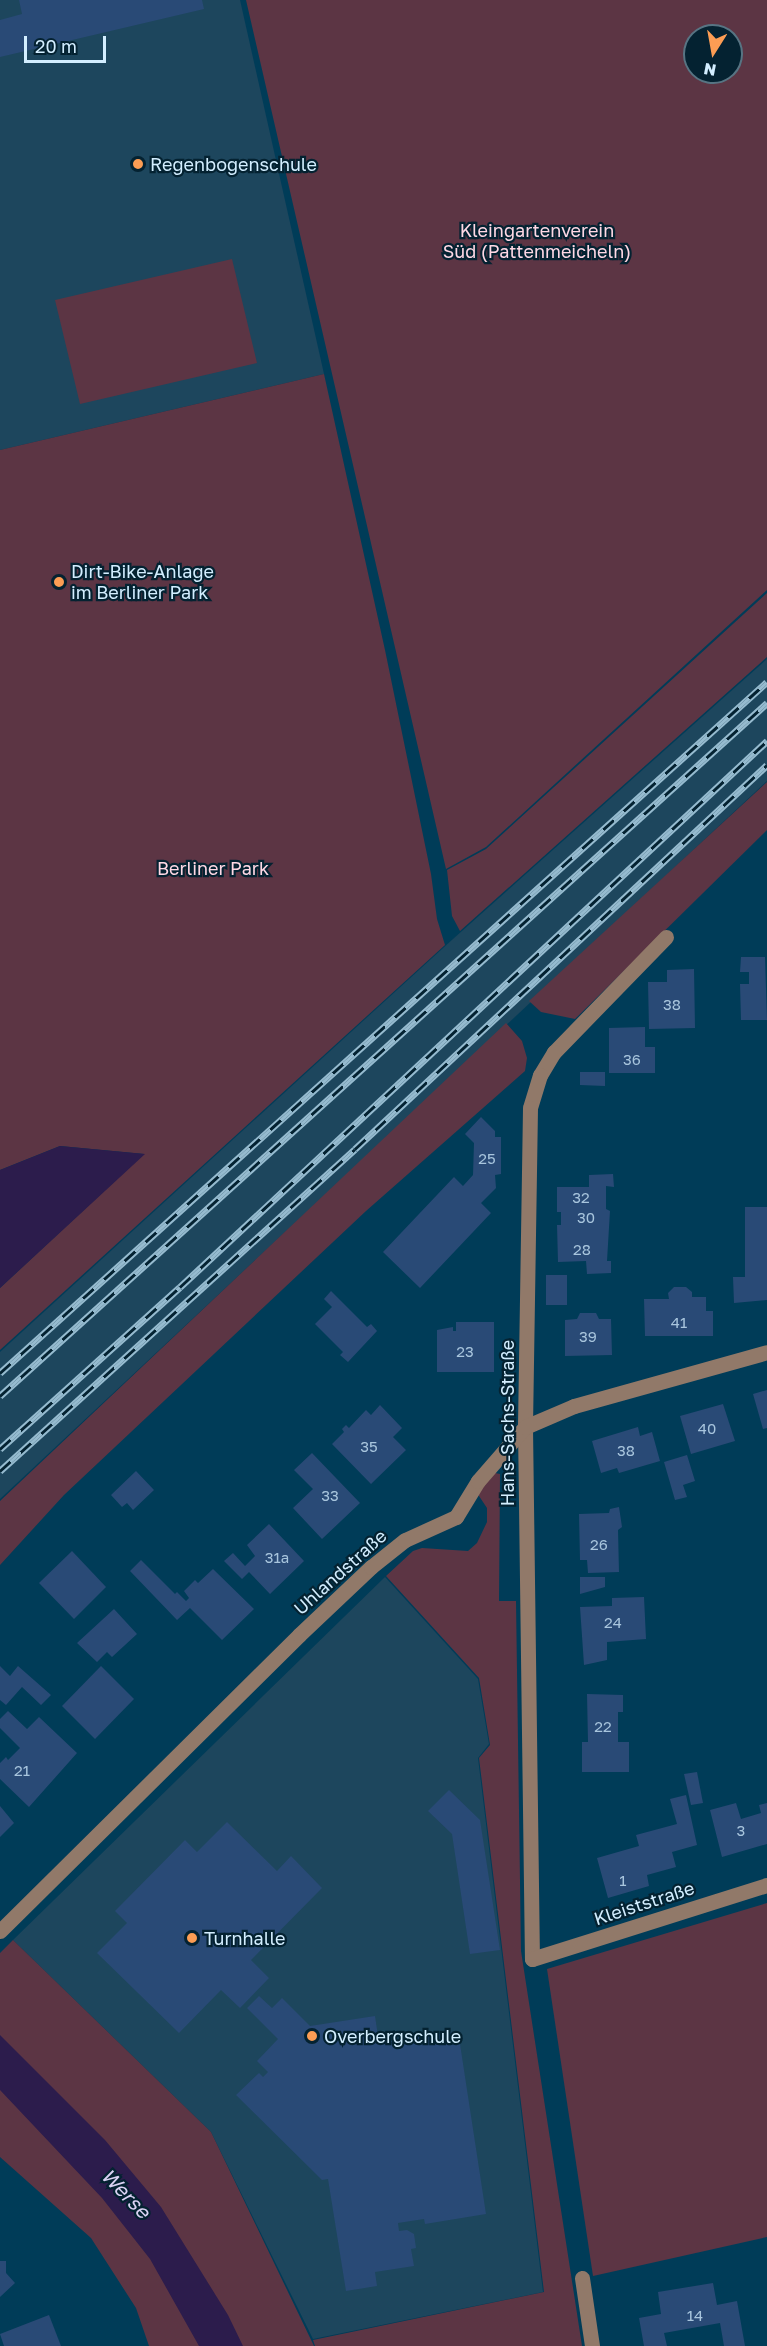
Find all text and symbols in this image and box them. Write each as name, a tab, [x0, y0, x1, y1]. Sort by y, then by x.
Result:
scale bar	[27, 24, 110, 62]
north arrow	[683, 24, 743, 84]
text: 20 m	[35, 35, 77, 57]
text: N	[702, 59, 718, 81]
place label: Regenbogenschule	[150, 153, 317, 175]
marker: Regenbogenschule	[131, 157, 145, 171]
park label: Kleingartenverein Süd (Pattenmeicheln)	[443, 220, 631, 262]
place label: Dirt-Bike-Anlage im Berliner Park	[71, 561, 214, 604]
marker: Dirt-Bike-Anlage im Berliner Park	[52, 575, 66, 589]
park label: Berliner Park	[157, 857, 269, 879]
house number: 38	[663, 996, 681, 1014]
house number: 36	[623, 1051, 641, 1069]
house number: 25	[478, 1150, 496, 1168]
house number: 32	[572, 1189, 590, 1207]
house number: 30	[577, 1209, 595, 1227]
house number: 28	[573, 1241, 591, 1259]
house number: 41	[671, 1314, 687, 1332]
house number: 39	[579, 1328, 597, 1346]
street label: Hans-Sachs-Straße	[496, 1340, 518, 1506]
house number: 23	[456, 1343, 474, 1361]
house number: 40	[698, 1420, 716, 1438]
house number: 35	[360, 1438, 378, 1456]
house number: 38	[617, 1442, 635, 1460]
house number: 33	[321, 1487, 339, 1505]
street label: Uhlandstraße	[289, 1525, 391, 1619]
house number: 26	[590, 1536, 608, 1554]
house number: 31a	[265, 1549, 289, 1567]
house number: 24	[604, 1614, 622, 1632]
house number: 22	[594, 1718, 612, 1736]
house number: 21	[14, 1762, 30, 1780]
house number: 3	[737, 1822, 745, 1840]
house number: 1	[619, 1872, 627, 1890]
street label: Kleiststraße	[591, 1877, 697, 1929]
place label: Turnhalle	[204, 1927, 286, 1949]
marker: Turnhalle	[185, 1931, 199, 1945]
place label: Overbergschule	[324, 2025, 461, 2047]
marker: Overbergschule	[305, 2029, 319, 2043]
water label: Werse	[97, 2163, 155, 2223]
house number: 14	[687, 2307, 703, 2325]

